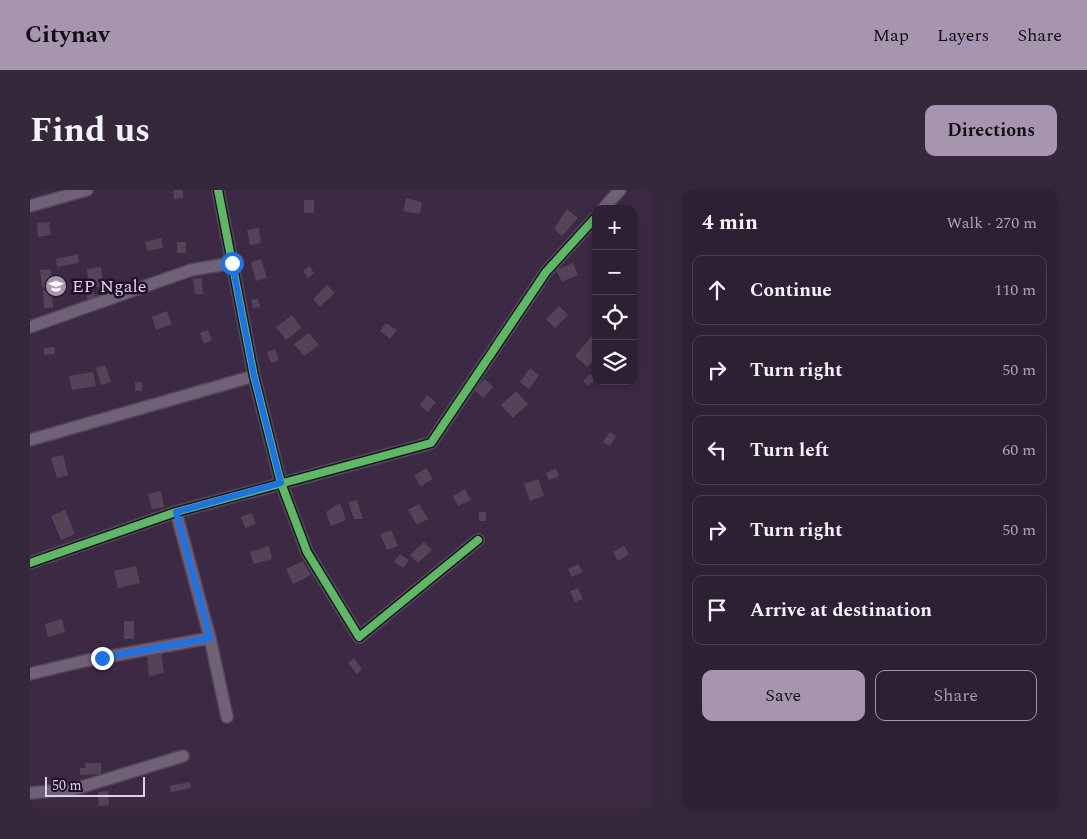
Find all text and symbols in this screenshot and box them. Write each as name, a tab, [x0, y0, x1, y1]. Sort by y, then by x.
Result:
text: Citynav	[25, 17, 110, 53]
text: Map	[873, 22, 909, 49]
text: Layers	[937, 22, 989, 49]
text: Share	[1017, 22, 1062, 49]
text: Find us	[30, 104, 150, 157]
button: Directions	[925, 105, 1057, 156]
map controls	[592, 205, 637, 385]
button: +	[592, 205, 637, 250]
text: 4 min	[702, 207, 758, 239]
text: Walk · 270 m	[946, 211, 1037, 235]
button: −	[592, 250, 637, 295]
route start	[221, 252, 244, 275]
place label: EP Ngale	[72, 273, 146, 300]
school or university icon: EP Ngale	[44, 274, 68, 298]
icon: ahead	[703, 276, 731, 304]
text: Continue	[750, 276, 832, 305]
text: 110 m	[994, 278, 1036, 302]
button: locate	[592, 295, 637, 340]
button: layers	[592, 340, 637, 385]
icon: right	[703, 356, 731, 384]
text: Turn right	[750, 356, 843, 385]
text: 50 m	[1002, 358, 1036, 382]
icon: left	[703, 436, 731, 464]
text: Turn left	[750, 436, 829, 465]
text: 60 m	[1002, 438, 1036, 462]
icon: right	[703, 516, 731, 544]
text: Turn right	[750, 516, 843, 545]
text: 50 m	[1002, 518, 1036, 542]
icon: arrive	[703, 596, 731, 624]
text: Arrive at destination	[750, 596, 932, 625]
route end	[91, 647, 114, 670]
button: Save	[702, 670, 865, 721]
button: Share	[875, 670, 1037, 721]
scale bar	[45, 774, 145, 797]
text: 50 m	[52, 775, 82, 796]

